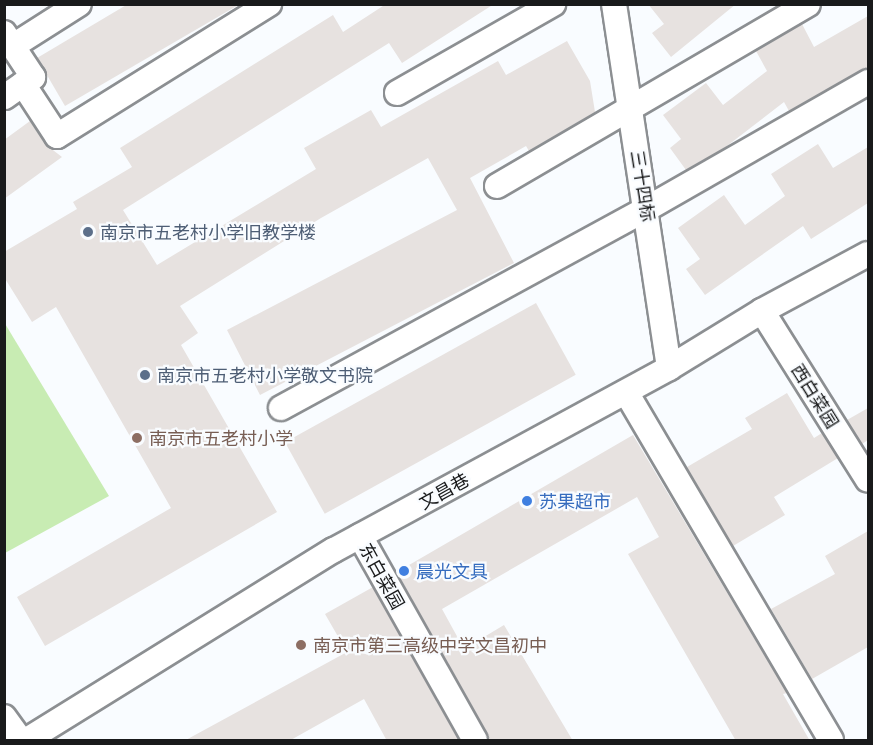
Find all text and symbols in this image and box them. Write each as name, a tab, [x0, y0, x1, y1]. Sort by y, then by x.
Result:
street label: 三十四标	[627, 149, 659, 223]
place label: 南京市五老村小学旧教学楼	[100, 221, 316, 243]
marker: 南京市五老村小学旧教学楼	[81, 225, 95, 239]
street label: 西白菜园	[787, 360, 843, 432]
place label: 南京市五老村小学敬文书院	[157, 364, 373, 386]
marker: 南京市五老村小学敬文书院	[138, 368, 152, 382]
place label: 南京市五老村小学	[149, 427, 293, 449]
marker: 南京市五老村小学	[130, 431, 144, 445]
street label: 文昌巷	[415, 468, 473, 514]
place label: 苏果超市	[539, 490, 611, 512]
marker: 苏果超市	[520, 494, 534, 508]
street label: 东白菜园	[355, 539, 409, 613]
place label: 晨光文具	[416, 560, 488, 582]
marker: 晨光文具	[397, 564, 411, 578]
place label: 南京市第三高级中学文昌初中	[313, 634, 547, 656]
marker: 南京市第三高级中学文昌初中	[294, 638, 308, 652]

